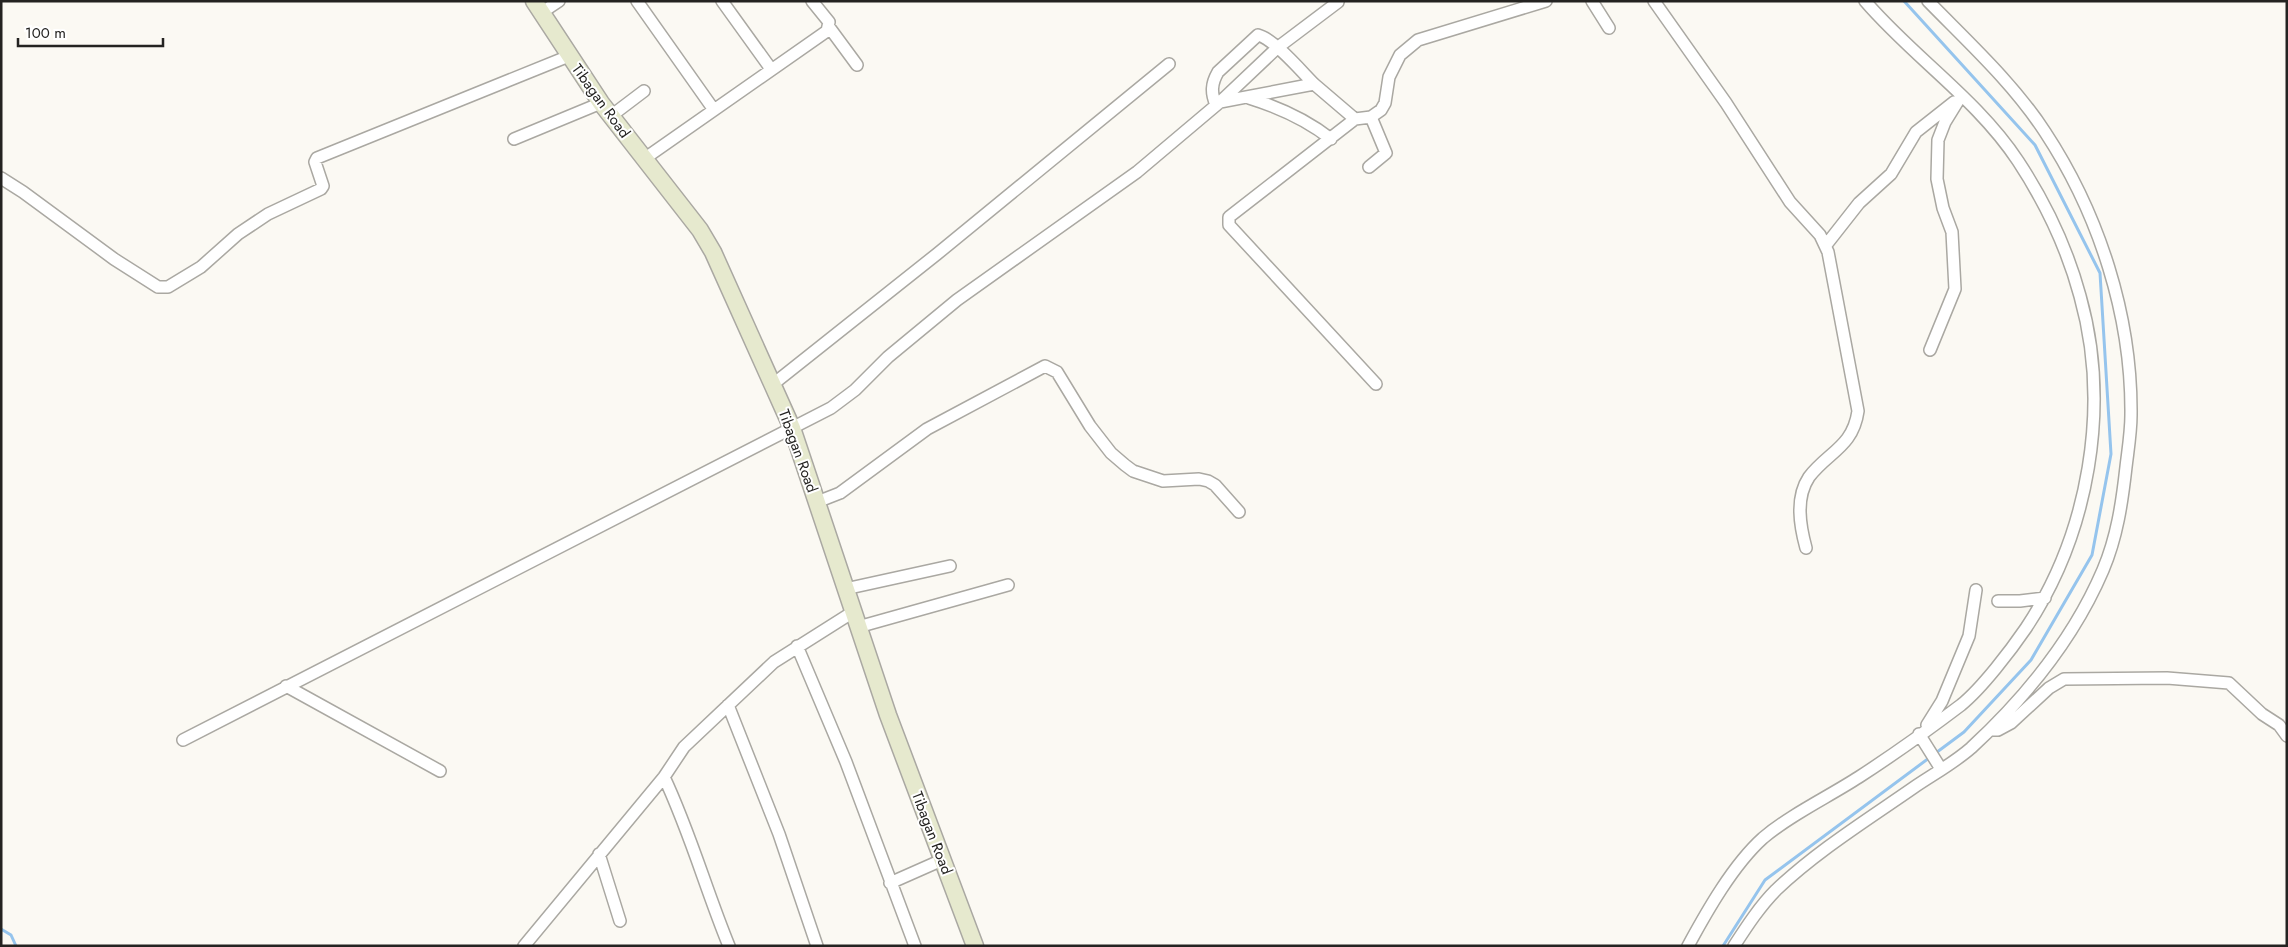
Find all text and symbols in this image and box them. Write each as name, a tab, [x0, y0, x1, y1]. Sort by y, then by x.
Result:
scale bar	[18, 15, 162, 47]
text: 100 m	[25, 22, 66, 44]
street label: Tibagan Road	[566, 59, 636, 143]
street label: Tibagan Road	[773, 406, 823, 496]
street label: Tibagan Road	[906, 788, 958, 878]

